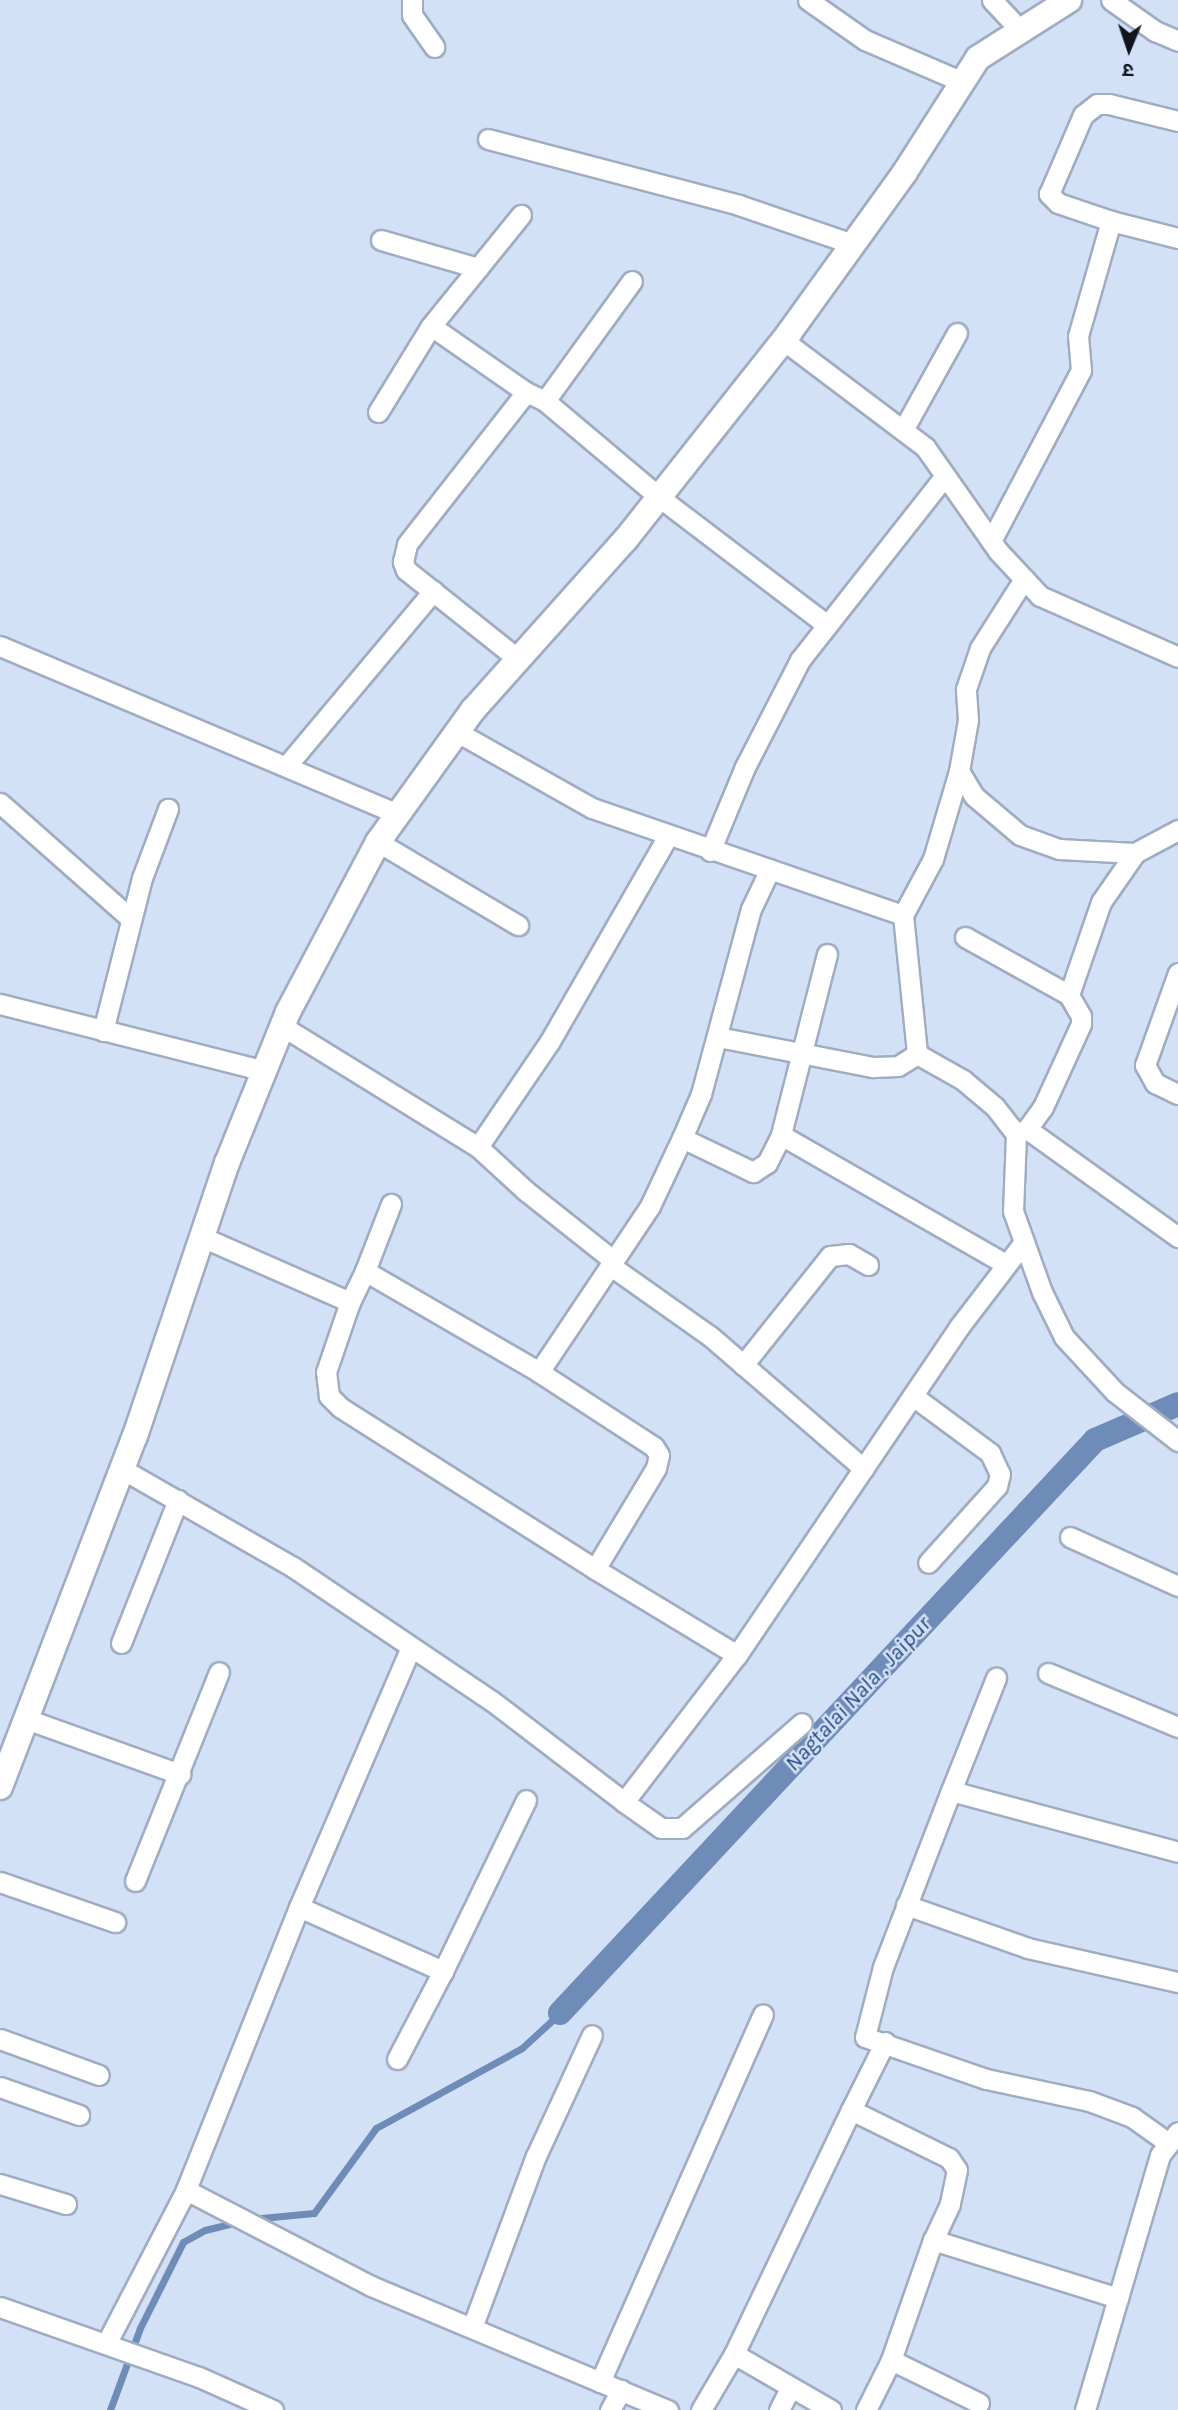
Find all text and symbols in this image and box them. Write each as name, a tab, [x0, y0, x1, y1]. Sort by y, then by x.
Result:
north arrow	[1094, 14, 1164, 84]
text: उ	[1122, 59, 1134, 81]
water label: Nagtalai Nala , Jaipur	[779, 1611, 937, 1777]

